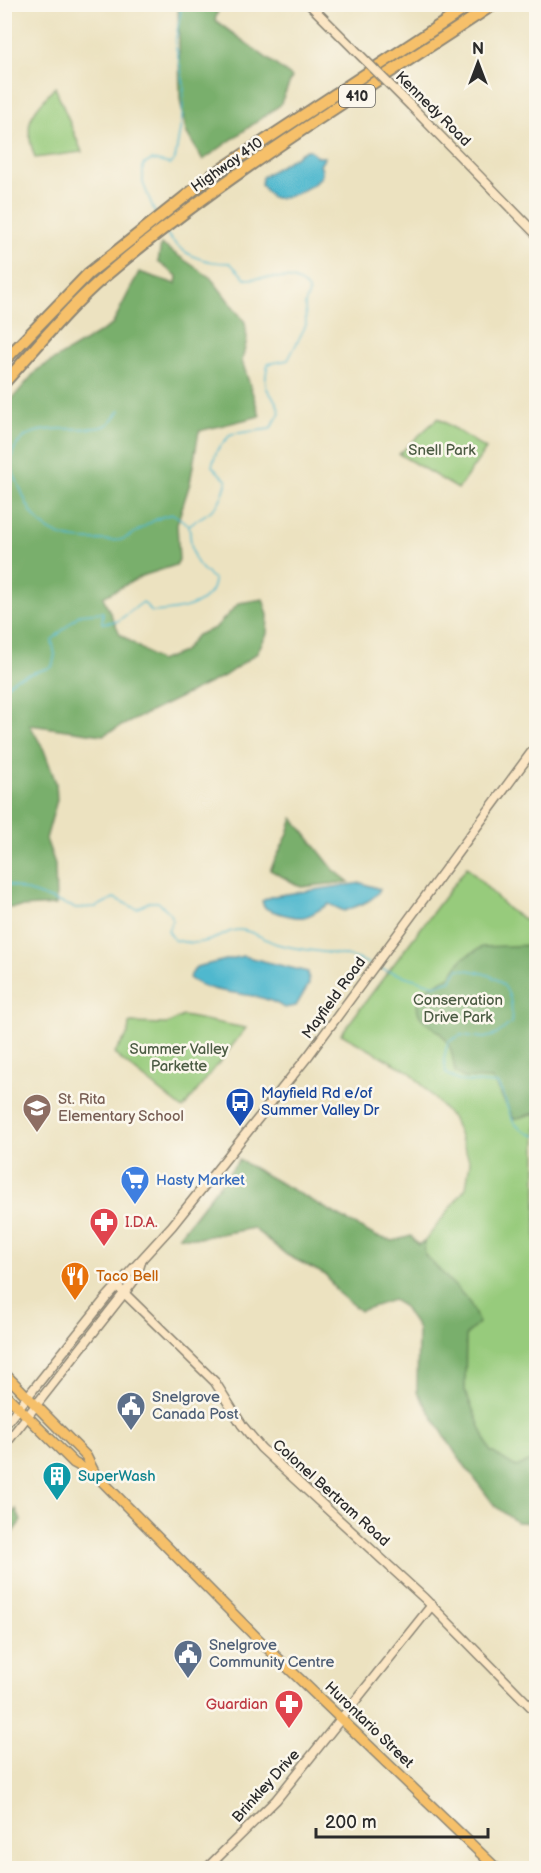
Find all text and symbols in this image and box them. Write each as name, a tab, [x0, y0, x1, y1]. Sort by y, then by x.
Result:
north arrow	[448, 33, 508, 93]
text: N	[472, 40, 484, 59]
street label: Kennedy Road	[391, 67, 475, 151]
road number: 410	[339, 85, 375, 107]
street label: Highway 410	[187, 133, 267, 197]
park label: Snell Park	[408, 441, 476, 460]
street label: Mayfield Road	[298, 953, 370, 1043]
park label: Conservation Drive Park	[413, 991, 503, 1027]
park label: Summer Valley Parkette	[130, 1040, 229, 1076]
place label: Mayfield Rd e/of Summer Valley Dr	[261, 1084, 380, 1120]
bus stop icon: Mayfield Rd e/of Summer Valley Dr	[224, 1086, 256, 1128]
place label: St. Rita Elementary School	[58, 1090, 184, 1126]
school or university icon: St. Rita Elementary School	[21, 1092, 53, 1134]
supermarket icon: Hasty Market	[119, 1164, 151, 1206]
place label: Hasty Market	[156, 1171, 245, 1190]
pharmacy icon: I.D.A.	[88, 1206, 120, 1248]
place label: I.D.A.	[125, 1213, 158, 1232]
restaurant icon: Taco Bell	[59, 1260, 91, 1302]
place label: Taco Bell	[96, 1267, 158, 1286]
place label: Snelgrove Canada Post	[152, 1388, 239, 1424]
public building icon: Snelgrove Canada Post	[115, 1390, 147, 1432]
street label: Colonel Bertram Road	[268, 1435, 394, 1551]
building icon: SuperWash	[41, 1460, 73, 1502]
place label: SuperWash	[78, 1467, 155, 1486]
place label: Snelgrove Community Centre	[209, 1636, 334, 1672]
public building icon: Snelgrove Community Centre	[172, 1638, 204, 1680]
street label: Hurontario Street	[321, 1678, 418, 1773]
pharmacy icon: Guardian	[273, 1688, 305, 1730]
place label: Guardian	[206, 1695, 268, 1714]
street label: Brinkley Drive	[228, 1745, 304, 1827]
scale bar	[316, 1801, 488, 1839]
text: 200 m	[325, 1812, 377, 1833]

